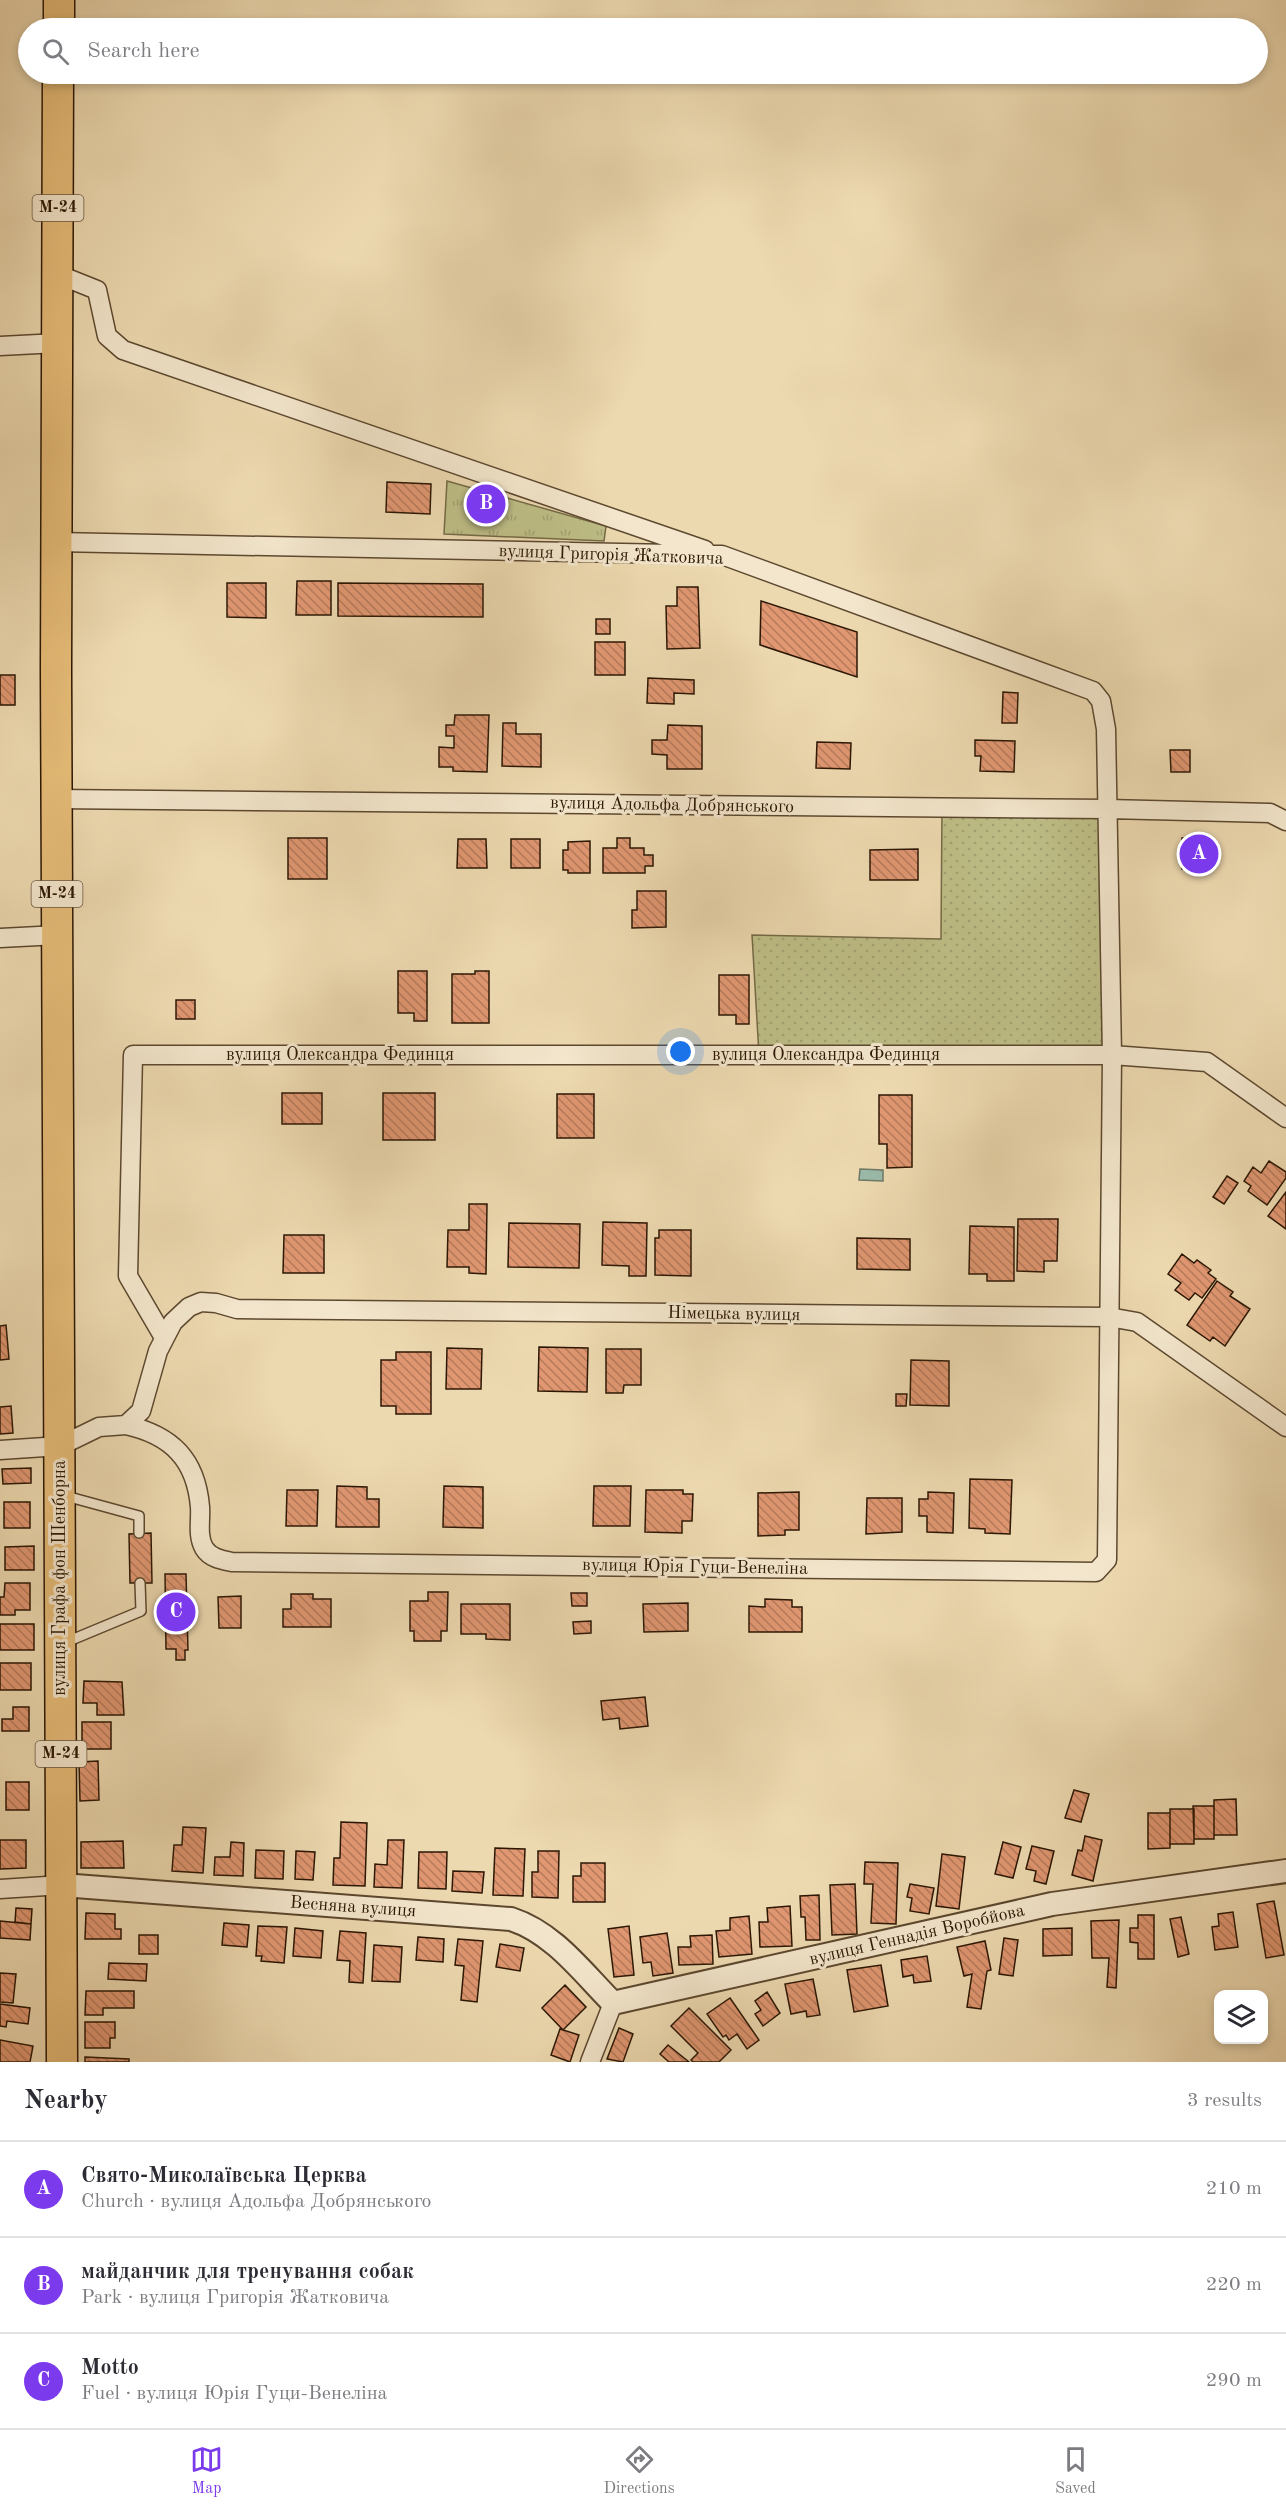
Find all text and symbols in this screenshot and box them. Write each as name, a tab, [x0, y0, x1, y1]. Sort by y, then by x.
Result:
search box	[18, 18, 1268, 84]
icon: search	[39, 35, 72, 68]
text: Search here	[87, 40, 200, 62]
road number: М-24	[32, 195, 84, 221]
pin: B	[466, 482, 506, 526]
street label: вулиця Григорія Жатковича	[498, 542, 724, 568]
street label: вулиця Адольфа Добрянського	[550, 794, 794, 817]
pin: A	[1180, 832, 1218, 876]
road number: М-24	[32, 881, 82, 907]
your location	[666, 1037, 695, 1066]
street label: вулиця Олександра Фединця	[226, 1046, 454, 1064]
street label: вулиця Олександра Фединця	[712, 1046, 940, 1064]
street label: Німецька вулиця	[667, 1304, 801, 1324]
street label: вулиця Графа фон Шенборна	[51, 1460, 70, 1696]
street label: вулиця Юрія Гуци-Венеліна	[582, 1556, 808, 1578]
pin: C	[156, 1590, 195, 1634]
road number: М-24	[36, 1741, 86, 1767]
street label: Весняна вулиця	[289, 1894, 417, 1920]
street label: вулиця Геннадія Воробйова	[808, 1901, 1026, 1969]
map controls	[1214, 1990, 1268, 2044]
button: layers	[1214, 1990, 1268, 2044]
text: Nearby	[24, 2088, 108, 2114]
text: 3 results	[1187, 2091, 1262, 2111]
text: Свято-Миколаївська Церква	[81, 2165, 367, 2187]
text: A	[36, 2179, 51, 2199]
text: 210 m	[1206, 2179, 1262, 2199]
text: Church · вулиця Адольфа Добрянського	[81, 2192, 432, 2212]
text: майданчик для тренування собак	[81, 2261, 414, 2283]
text: B	[36, 2275, 51, 2295]
text: 220 m	[1206, 2275, 1262, 2295]
text: Park · вулиця Григорія Жатковича	[81, 2288, 389, 2308]
text: Motto	[81, 2357, 139, 2379]
text: C	[37, 2371, 50, 2391]
text: 290 m	[1206, 2371, 1262, 2391]
text: Fuel · вулиця Юрія Гуци-Венеліна	[81, 2384, 387, 2404]
tab: Map	[190, 2443, 223, 2499]
tab: Directions	[604, 2443, 675, 2499]
tab: Saved	[1055, 2443, 1096, 2499]

